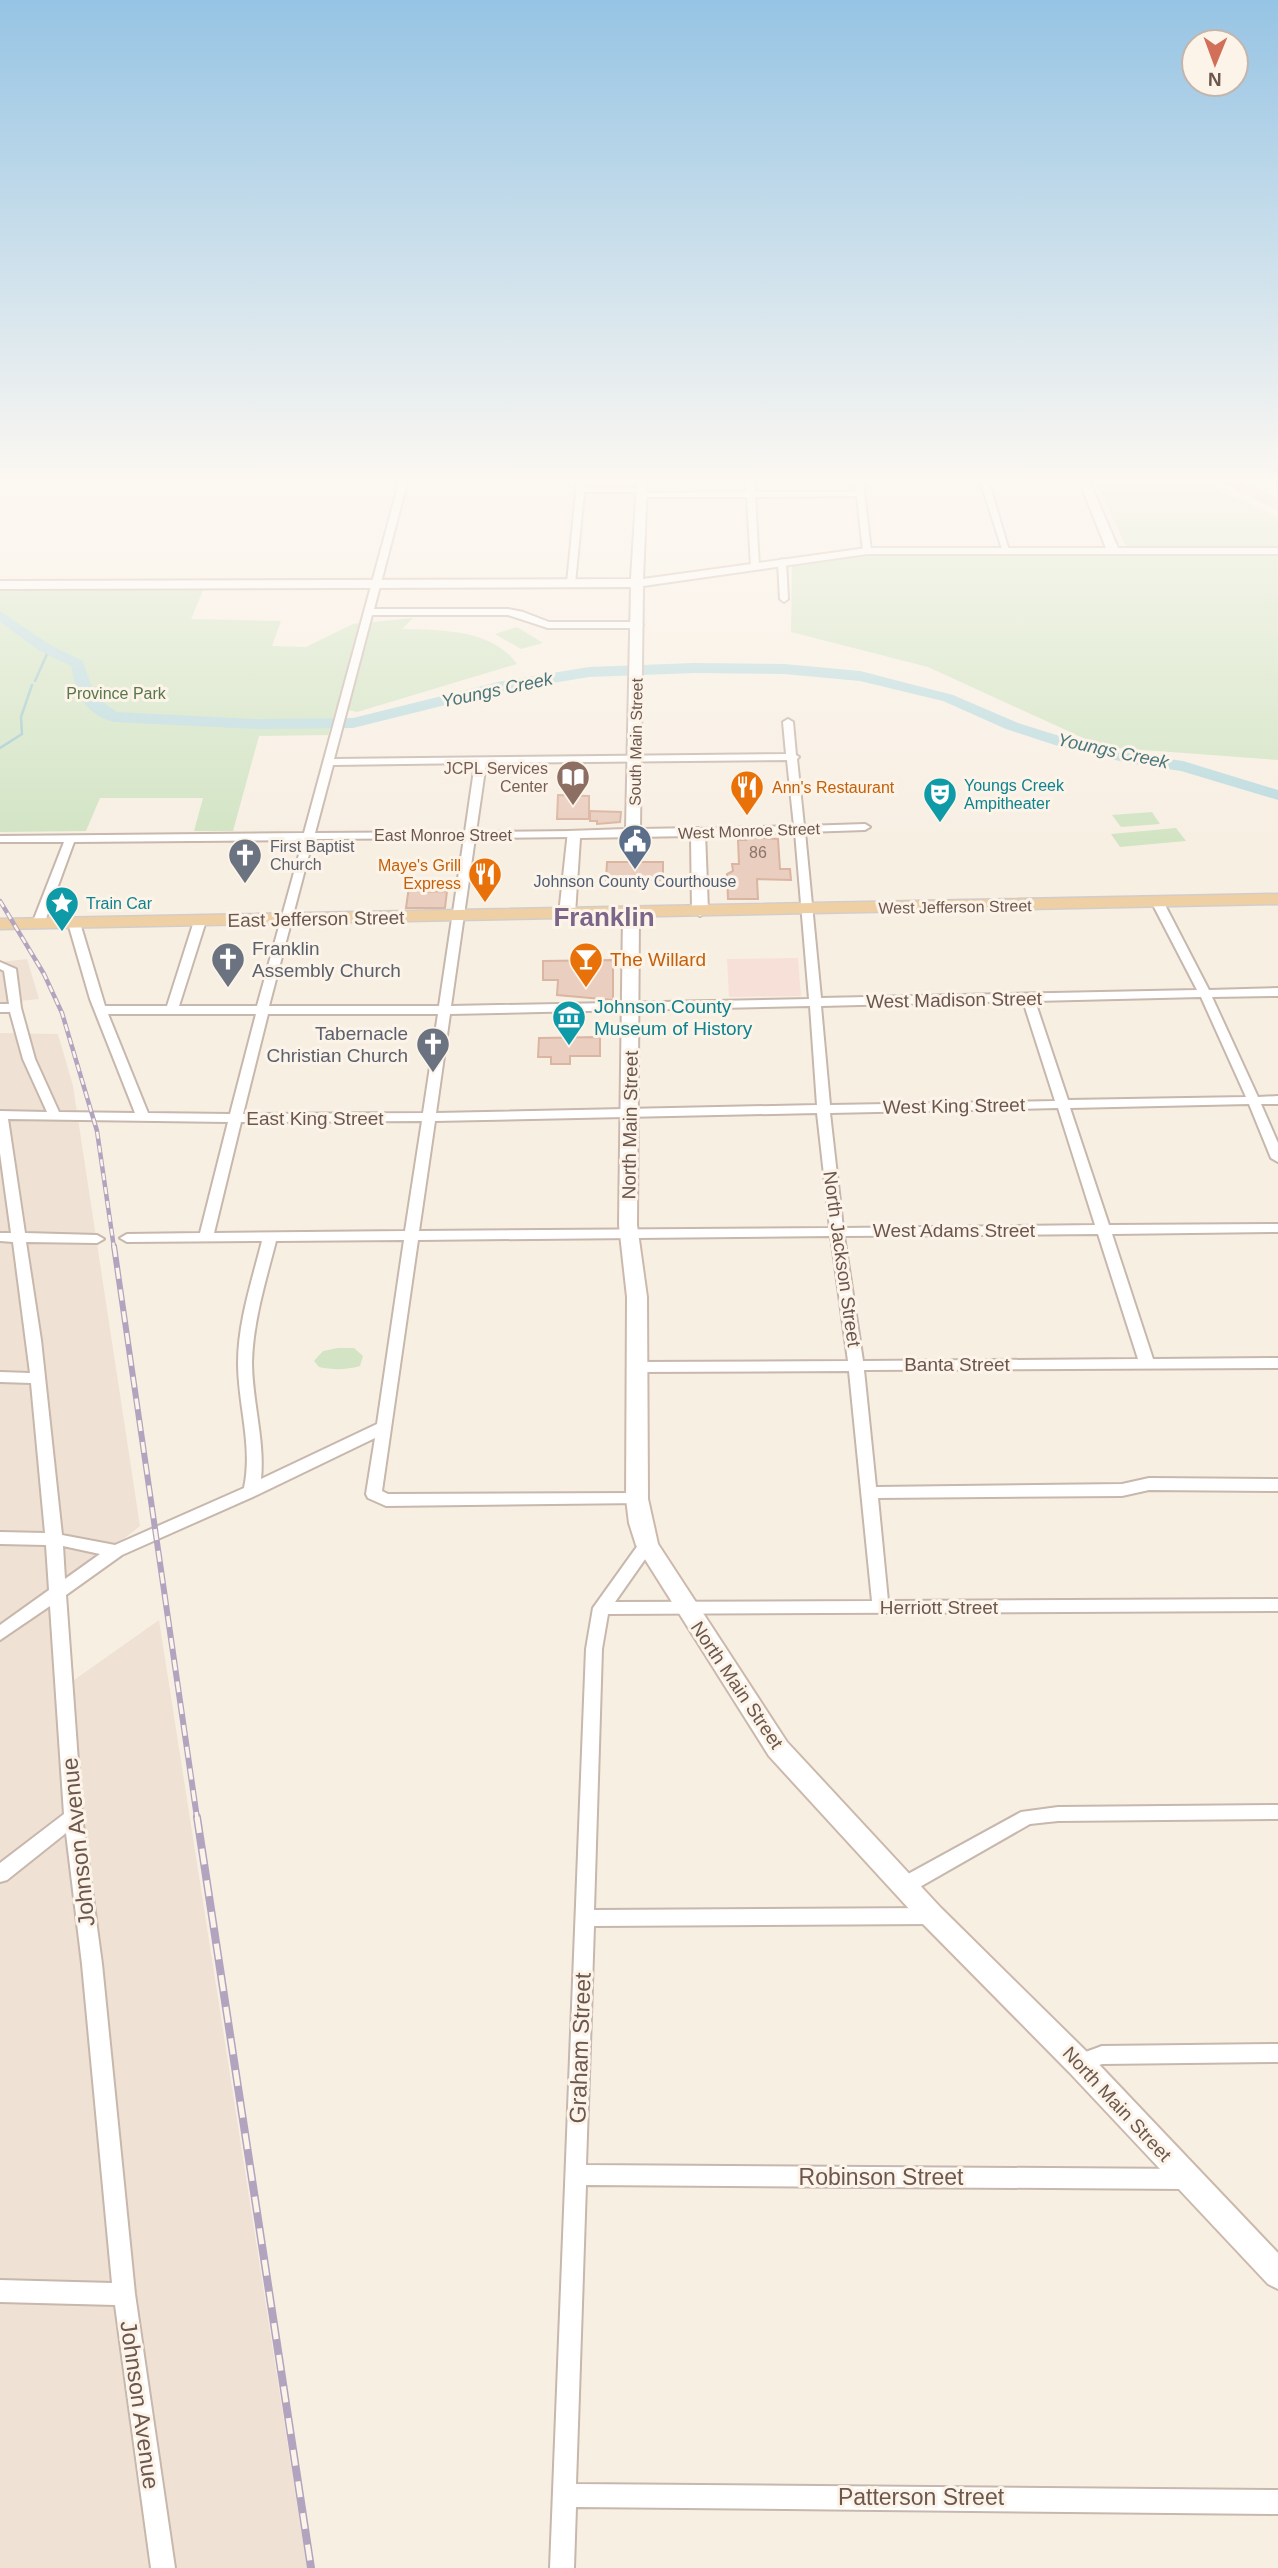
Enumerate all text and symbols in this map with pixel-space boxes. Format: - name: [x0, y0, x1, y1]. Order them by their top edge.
- north arrow: [1180, 28, 1250, 98]
- text: N: [1208, 69, 1222, 90]
- water label: Youngs Creek: [440, 668, 555, 712]
- street label: South Main Street: [626, 677, 646, 806]
- park label: Province Park: [66, 685, 167, 702]
- water label: Youngs Creek: [1056, 729, 1171, 773]
- library icon: JCPL Services Center: [554, 758, 592, 807]
- place label: JCPL Services Center: [444, 760, 549, 795]
- restaurant icon: Ann's Restaurant: [728, 768, 766, 817]
- theatre icon: Youngs Creek Ampitheater: [921, 775, 959, 824]
- place label: Youngs Creek Ampitheater: [964, 777, 1065, 812]
- place label: Ann's Restaurant: [772, 779, 895, 796]
- street label: West Monroe Street: [678, 820, 821, 842]
- public building icon: Johnson County Courthouse: [616, 822, 654, 871]
- street label: East Monroe Street: [374, 827, 512, 844]
- church icon: First Baptist Church: [226, 836, 264, 885]
- place label: First Baptist Church: [270, 838, 355, 873]
- house number: 86: [749, 844, 767, 861]
- restaurant icon: Maye's Grill Express: [466, 855, 504, 904]
- place label: Maye's Grill Express: [378, 857, 461, 892]
- place label: Johnson County Courthouse: [534, 873, 737, 890]
- place icon: Train Car: [43, 884, 81, 933]
- place label: Train Car: [86, 895, 153, 912]
- street label: West Jefferson Street: [878, 897, 1032, 917]
- district label: Franklin: [553, 902, 655, 932]
- street label: East Jefferson Street: [227, 907, 405, 931]
- place label: Franklin Assembly Church: [252, 938, 401, 981]
- church icon: Franklin Assembly Church: [209, 940, 247, 989]
- bar icon: The Willard: [567, 940, 605, 989]
- place label: The Willard: [610, 949, 706, 970]
- street label: West Madison Street: [866, 988, 1043, 1012]
- place label: Johnson County Museum of History: [594, 996, 753, 1039]
- museum icon: Johnson County Museum of History: [550, 998, 588, 1047]
- place label: Tabernacle Christian Church: [267, 1023, 408, 1066]
- church icon: Tabernacle Christian Church: [414, 1025, 452, 1074]
- street label: North Main Street: [618, 1050, 642, 1200]
- street label: West King Street: [883, 1094, 1026, 1118]
- street label: East King Street: [246, 1108, 384, 1129]
- street label: North Jackson Street: [819, 1170, 865, 1349]
- street label: West Adams Street: [873, 1220, 1036, 1241]
- street label: Banta Street: [904, 1354, 1011, 1375]
- street label: Herriott Street: [880, 1597, 999, 1618]
- street label: North Main Street: [687, 1617, 788, 1753]
- street label: Johnson Avenue: [56, 1756, 100, 1928]
- street label: Graham Street: [564, 1972, 596, 2124]
- street label: North Main Street: [1059, 2042, 1176, 2166]
- street label: Robinson Street: [799, 2164, 964, 2190]
- street label: Johnson Avenue: [115, 2319, 165, 2491]
- street label: Patterson Street: [838, 2484, 1005, 2510]

